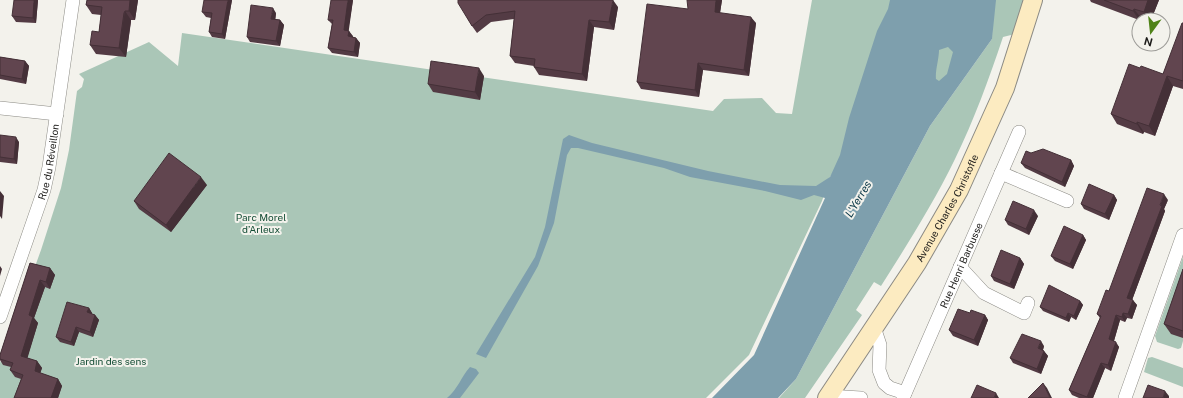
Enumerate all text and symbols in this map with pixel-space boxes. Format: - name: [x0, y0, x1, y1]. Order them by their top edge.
- north arrow: [1131, 12, 1171, 52]
- text: N: [1143, 35, 1154, 49]
- street label: Rue du Réveillon: [35, 123, 61, 201]
- street label: Avenue Charles Christofle: [913, 152, 981, 264]
- water label: L'Yerres: [843, 178, 874, 219]
- park label: Parc Morel d’Arleux: [236, 211, 286, 235]
- street label: Rue Henri Barbusse: [937, 220, 985, 310]
- park label: Jardin des sens: [76, 355, 146, 367]

